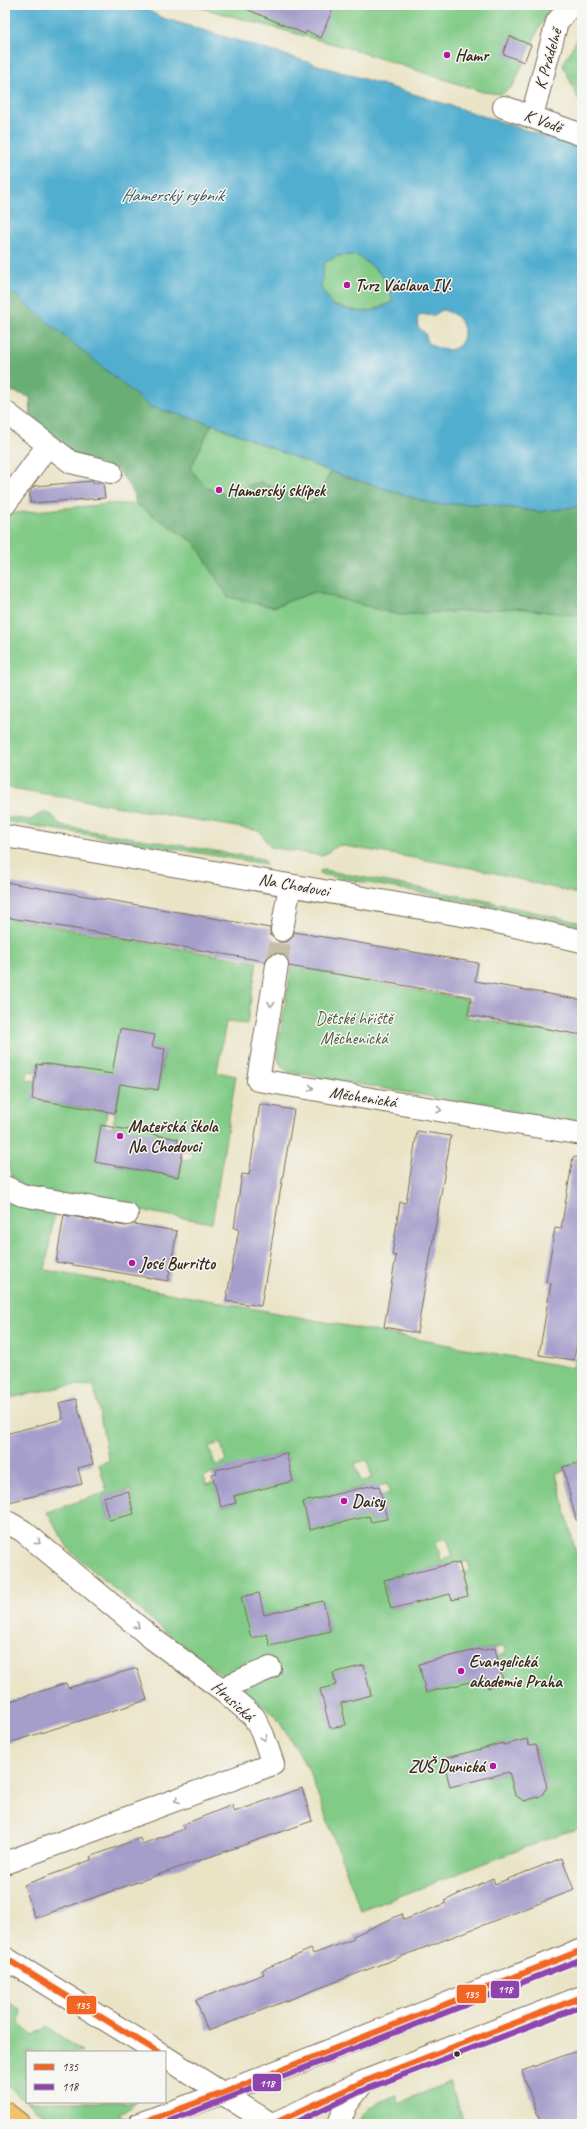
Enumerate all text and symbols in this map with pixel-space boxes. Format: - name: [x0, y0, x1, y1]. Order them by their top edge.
- street label: K Prádelně: [529, 24, 567, 92]
- place label: Hamr: [455, 45, 490, 66]
- marker: Hamr: [442, 50, 452, 60]
- street label: K Vodě: [521, 105, 567, 138]
- water label: Hamerský rybník: [121, 184, 226, 206]
- place label: Tvrz Václava IV.: [355, 275, 452, 296]
- marker: Tvrz Václava IV.: [342, 280, 352, 290]
- place label: Hamerský sklípek: [227, 480, 327, 501]
- marker: Hamerský sklípek: [214, 485, 224, 495]
- street label: Na Chodovci: [257, 868, 333, 902]
- one-way arrow: [267, 1001, 275, 1007]
- park label: Dětské hřiště Měchenická: [316, 1008, 395, 1049]
- street label: Měchenická: [328, 1081, 400, 1113]
- one-way arrow: [308, 1084, 314, 1092]
- one-way arrow: [436, 1105, 442, 1114]
- place label: Mateřská škola Na Chodovci: [128, 1116, 220, 1157]
- marker: Mateřská škola Na Chodovci: [115, 1131, 125, 1141]
- place label: José Burritto: [139, 1253, 217, 1274]
- marker: José Burritto: [127, 1258, 137, 1268]
- place label: Daisy: [352, 1491, 386, 1512]
- marker: Daisy: [339, 1496, 349, 1506]
- one-way arrow: [33, 1538, 40, 1545]
- one-way arrow: [133, 1621, 140, 1628]
- place label: Evangelická akademie Praha: [469, 1651, 563, 1692]
- marker: Evangelická akademie Praha: [456, 1666, 466, 1676]
- street label: Hrusická: [207, 1676, 260, 1727]
- one-way arrow: [260, 1735, 268, 1742]
- place label: ZUŠ Dunická: [408, 1756, 487, 1777]
- marker: ZUŠ Dunická: [488, 1761, 498, 1771]
- one-way arrow: [174, 1795, 181, 1803]
- line badge: 118: [490, 1980, 520, 1999]
- text: 118: [498, 1982, 514, 1996]
- line badge: 135: [456, 1984, 487, 2004]
- text: 135: [464, 1987, 480, 2001]
- line badge: 135: [66, 1995, 97, 2015]
- text: 135: [75, 1998, 91, 2012]
- unlabelled marker: [452, 2049, 462, 2059]
- legend: [26, 2051, 166, 2103]
- text: 135: [62, 2059, 79, 2075]
- line badge: 118: [252, 2073, 282, 2092]
- text: 118: [260, 2076, 276, 2090]
- text: 118: [62, 2079, 80, 2095]

